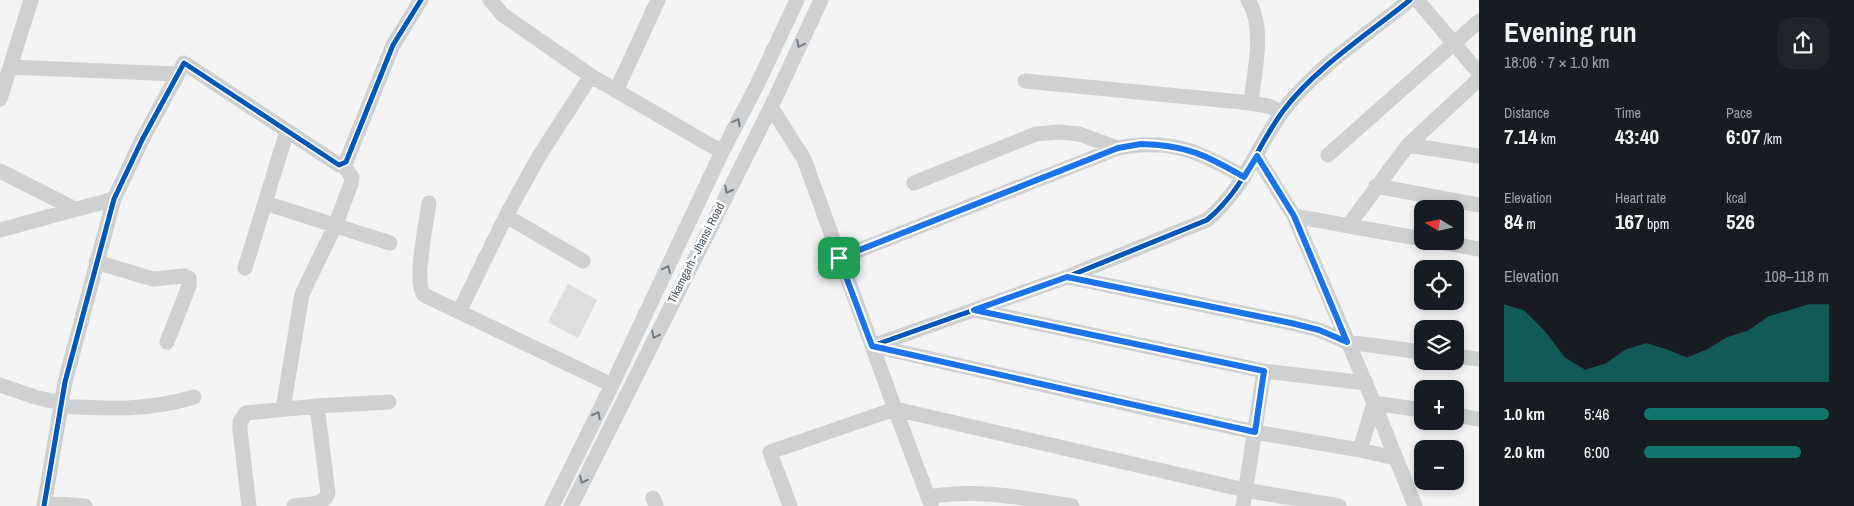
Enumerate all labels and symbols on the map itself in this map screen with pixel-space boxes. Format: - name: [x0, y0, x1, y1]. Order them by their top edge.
- one-way arrow: [796, 39, 807, 48]
- one-way arrow: [731, 119, 741, 128]
- one-way arrow: [724, 184, 734, 193]
- street label: Tikamgarh - Jhansi Road: [664, 200, 728, 306]
- north arrow: [1414, 200, 1464, 250]
- pin: [818, 237, 860, 279]
- one-way arrow: [661, 265, 671, 274]
- one-way arrow: [651, 329, 661, 338]
- one-way arrow: [591, 412, 601, 421]
- one-way arrow: [579, 475, 589, 484]

